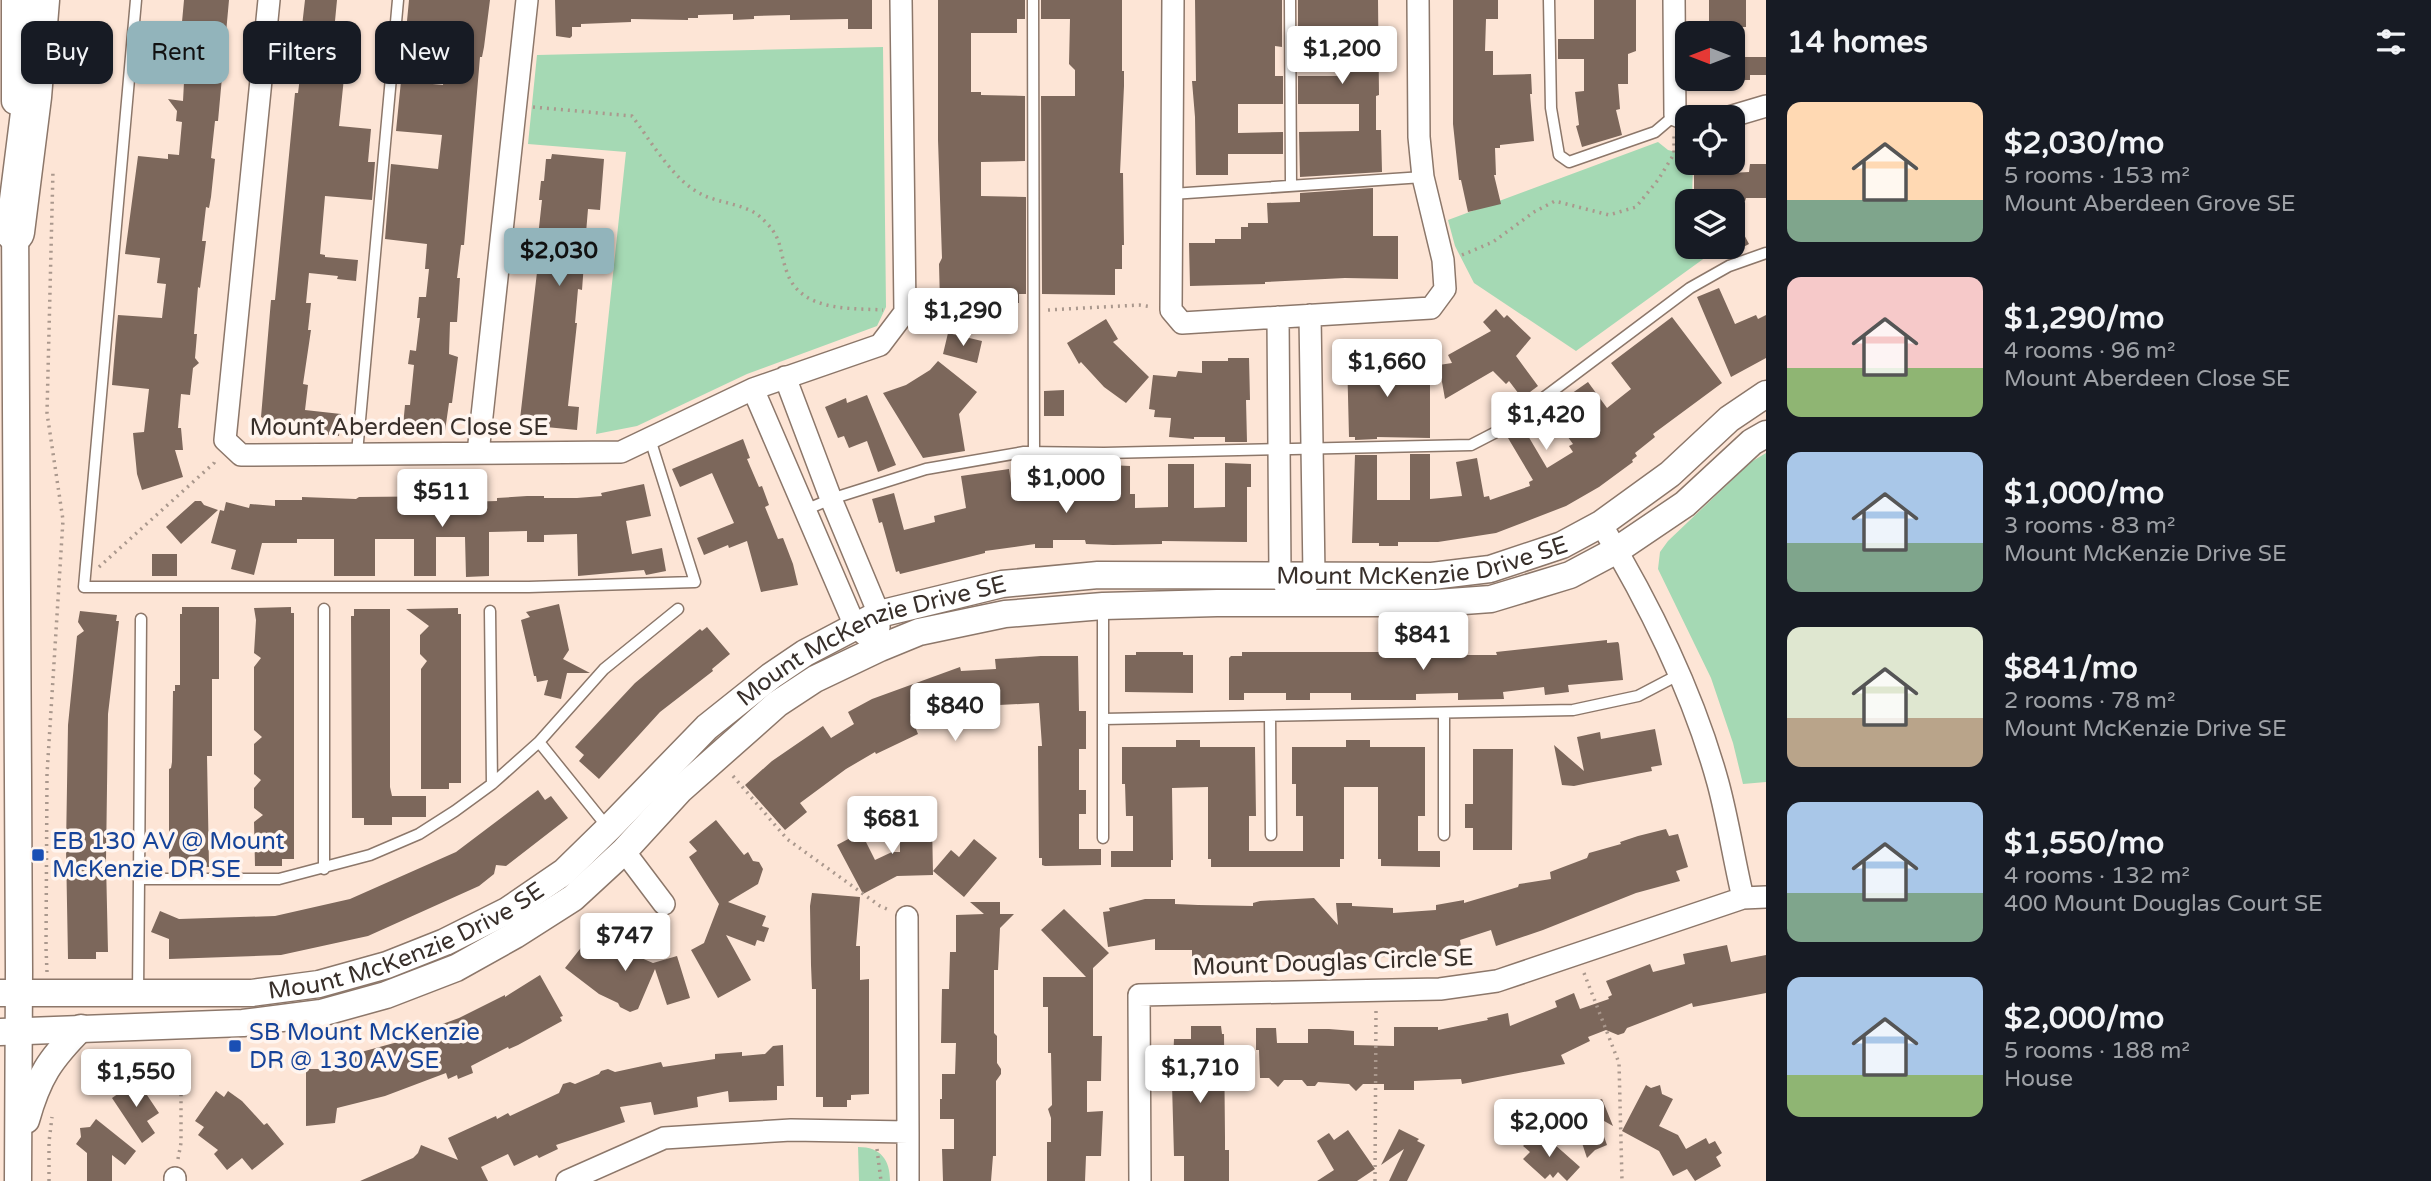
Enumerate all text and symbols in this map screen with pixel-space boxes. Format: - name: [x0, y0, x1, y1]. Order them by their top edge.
- chip: Buy: [21, 21, 113, 84]
- chip: Rent: [127, 21, 229, 84]
- chip: Filters: [243, 21, 361, 84]
- chip: New: [375, 21, 474, 84]
- north arrow: [1675, 21, 1745, 91]
- map controls: [1675, 21, 1745, 259]
- icon: filters: [2372, 23, 2410, 61]
- text: 14 homes: [1787, 24, 1928, 61]
- pin: $1,200: [1285, 27, 1399, 86]
- text: $1,200: [1303, 35, 1381, 63]
- button: locate: [1675, 105, 1745, 175]
- text: $2,030/mo: [2004, 125, 2164, 162]
- icon: home: [1843, 130, 1927, 214]
- text: 5 rooms · 153 m²: [2004, 162, 2190, 190]
- button: layers: [1675, 189, 1745, 259]
- text: Mount Aberdeen Grove SE: [2004, 190, 2296, 218]
- pin: $2,030: [502, 229, 616, 288]
- text: $2,030: [520, 237, 598, 265]
- pin: $1,290: [906, 288, 1020, 348]
- text: $1,290: [924, 297, 1002, 325]
- text: $1,290/mo: [2004, 300, 2164, 337]
- icon: home: [1843, 305, 1927, 389]
- text: 4 rooms · 96 m²: [2004, 337, 2175, 365]
- pin: $1,660: [1330, 340, 1444, 399]
- text: $1,660: [1348, 348, 1426, 376]
- text: Mount Aberdeen Close SE: [2004, 365, 2291, 393]
- pin: $1,420: [1489, 392, 1603, 452]
- text: $1,420: [1507, 401, 1585, 429]
- street label: Mount Aberdeen Close SE: [250, 413, 548, 442]
- pin: $1,000: [1009, 456, 1123, 515]
- text: $1,000: [1027, 464, 1105, 492]
- pin: $511: [401, 470, 483, 529]
- text: $1,000/mo: [2004, 475, 2164, 512]
- text: $511: [413, 478, 471, 506]
- icon: home: [1843, 480, 1927, 564]
- text: 3 rooms · 83 m²: [2004, 512, 2175, 540]
- street label: Mount McKenzie Drive SE: [1276, 530, 1572, 591]
- text: Mount McKenzie Drive SE: [2004, 540, 2287, 568]
- street label: Mount McKenzie Drive SE: [731, 570, 1009, 713]
- pin: $841: [1382, 612, 1464, 672]
- text: $841: [1394, 621, 1452, 649]
- text: $841/mo: [2004, 650, 2138, 687]
- icon: home: [1843, 655, 1927, 739]
- pin: $840: [914, 684, 996, 743]
- text: 2 rooms · 78 m²: [2004, 687, 2175, 715]
- text: $840: [926, 692, 984, 720]
- text: Mount McKenzie Drive SE: [2004, 715, 2287, 743]
- pin: $681: [851, 796, 933, 856]
- text: $681: [863, 805, 921, 833]
- text: $1,550/mo: [2004, 825, 2164, 862]
- place label: EB 130 AV @ Mount McKenzie DR SE: [52, 827, 285, 884]
- icon: home: [1843, 830, 1927, 914]
- marker: EB 130 AV @ Mount McKenzie DR SE: [30, 847, 46, 863]
- text: 4 rooms · 132 m²: [2004, 862, 2190, 890]
- street label: Mount McKenzie Drive SE: [266, 876, 550, 1006]
- text: 400 Mount Douglas Court SE: [2004, 890, 2323, 918]
- pin: $747: [584, 914, 666, 973]
- text: $747: [596, 922, 654, 950]
- street label: Mount Douglas Circle SE: [1192, 943, 1474, 982]
- text: $2,000/mo: [2004, 1000, 2164, 1037]
- icon: home: [1843, 1005, 1927, 1089]
- place label: SB Mount McKenzie DR @ 130 AV SE: [249, 1018, 480, 1075]
- text: 5 rooms · 188 m²: [2004, 1037, 2190, 1065]
- marker: SB Mount McKenzie DR @ 130 AV SE: [227, 1038, 243, 1054]
- pin: $1,710: [1143, 1046, 1257, 1105]
- pin: $1,550: [79, 1050, 193, 1109]
- text: $1,710: [1161, 1054, 1239, 1082]
- text: $1,550: [97, 1058, 175, 1086]
- text: House: [2004, 1065, 2073, 1093]
- pin: $2,000: [1492, 1100, 1606, 1159]
- text: $2,000: [1510, 1108, 1588, 1136]

